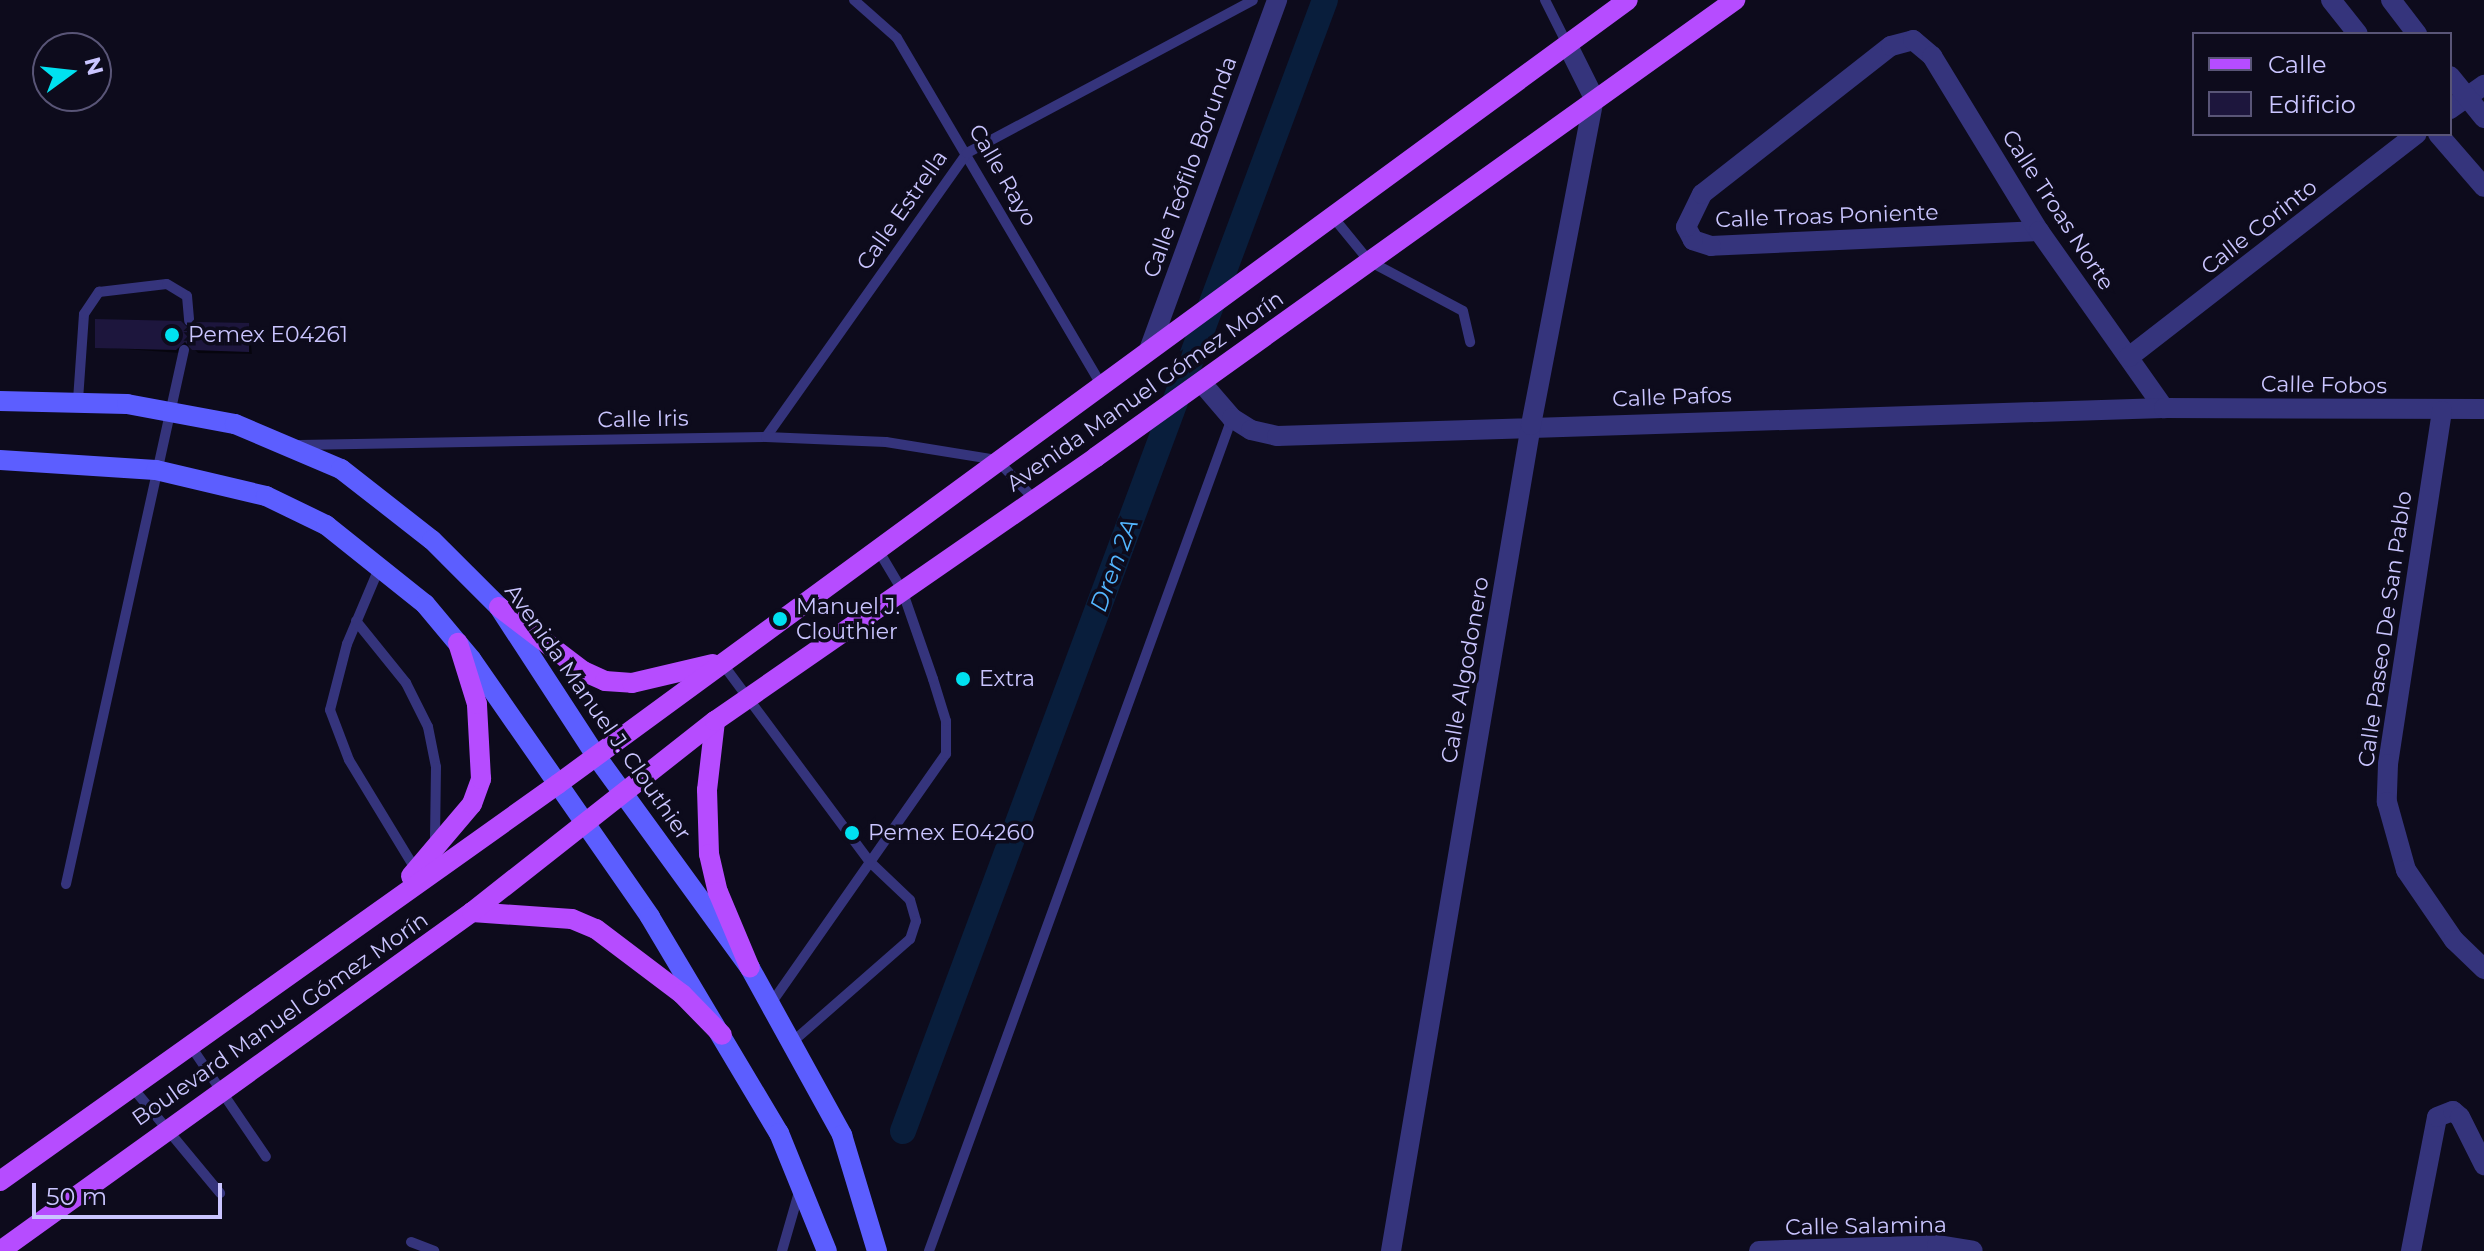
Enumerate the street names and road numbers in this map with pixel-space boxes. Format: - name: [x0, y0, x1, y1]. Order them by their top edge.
- street label: Calle Teófilo Borunda: [1138, 53, 1242, 281]
- street label: Calle Rayo: [963, 119, 1043, 231]
- street label: Calle Troas Norte: [1996, 125, 2120, 295]
- street label: Calle Estrella: [851, 145, 953, 275]
- street label: Calle Corinto: [2196, 174, 2322, 280]
- street label: Calle Troas Poniente: [1715, 199, 1939, 233]
- street label: Avenida Manuel Gómez Morín: [1002, 285, 1288, 497]
- street label: Calle Fobos: [2261, 371, 2387, 399]
- street label: Calle Pafos: [1612, 382, 1732, 412]
- street label: Calle Iris: [597, 405, 689, 433]
- street label: Calle Paseo De San Pablo: [2353, 489, 2417, 769]
- street label: Calle Algodonero: [1436, 575, 1494, 765]
- street label: Avenida Manuel J. Clouthier: [499, 579, 697, 845]
- street label: Boulevard Manuel Gómez Morín: [127, 906, 433, 1132]
- street label: Calle Salamina: [1785, 1211, 1947, 1241]

